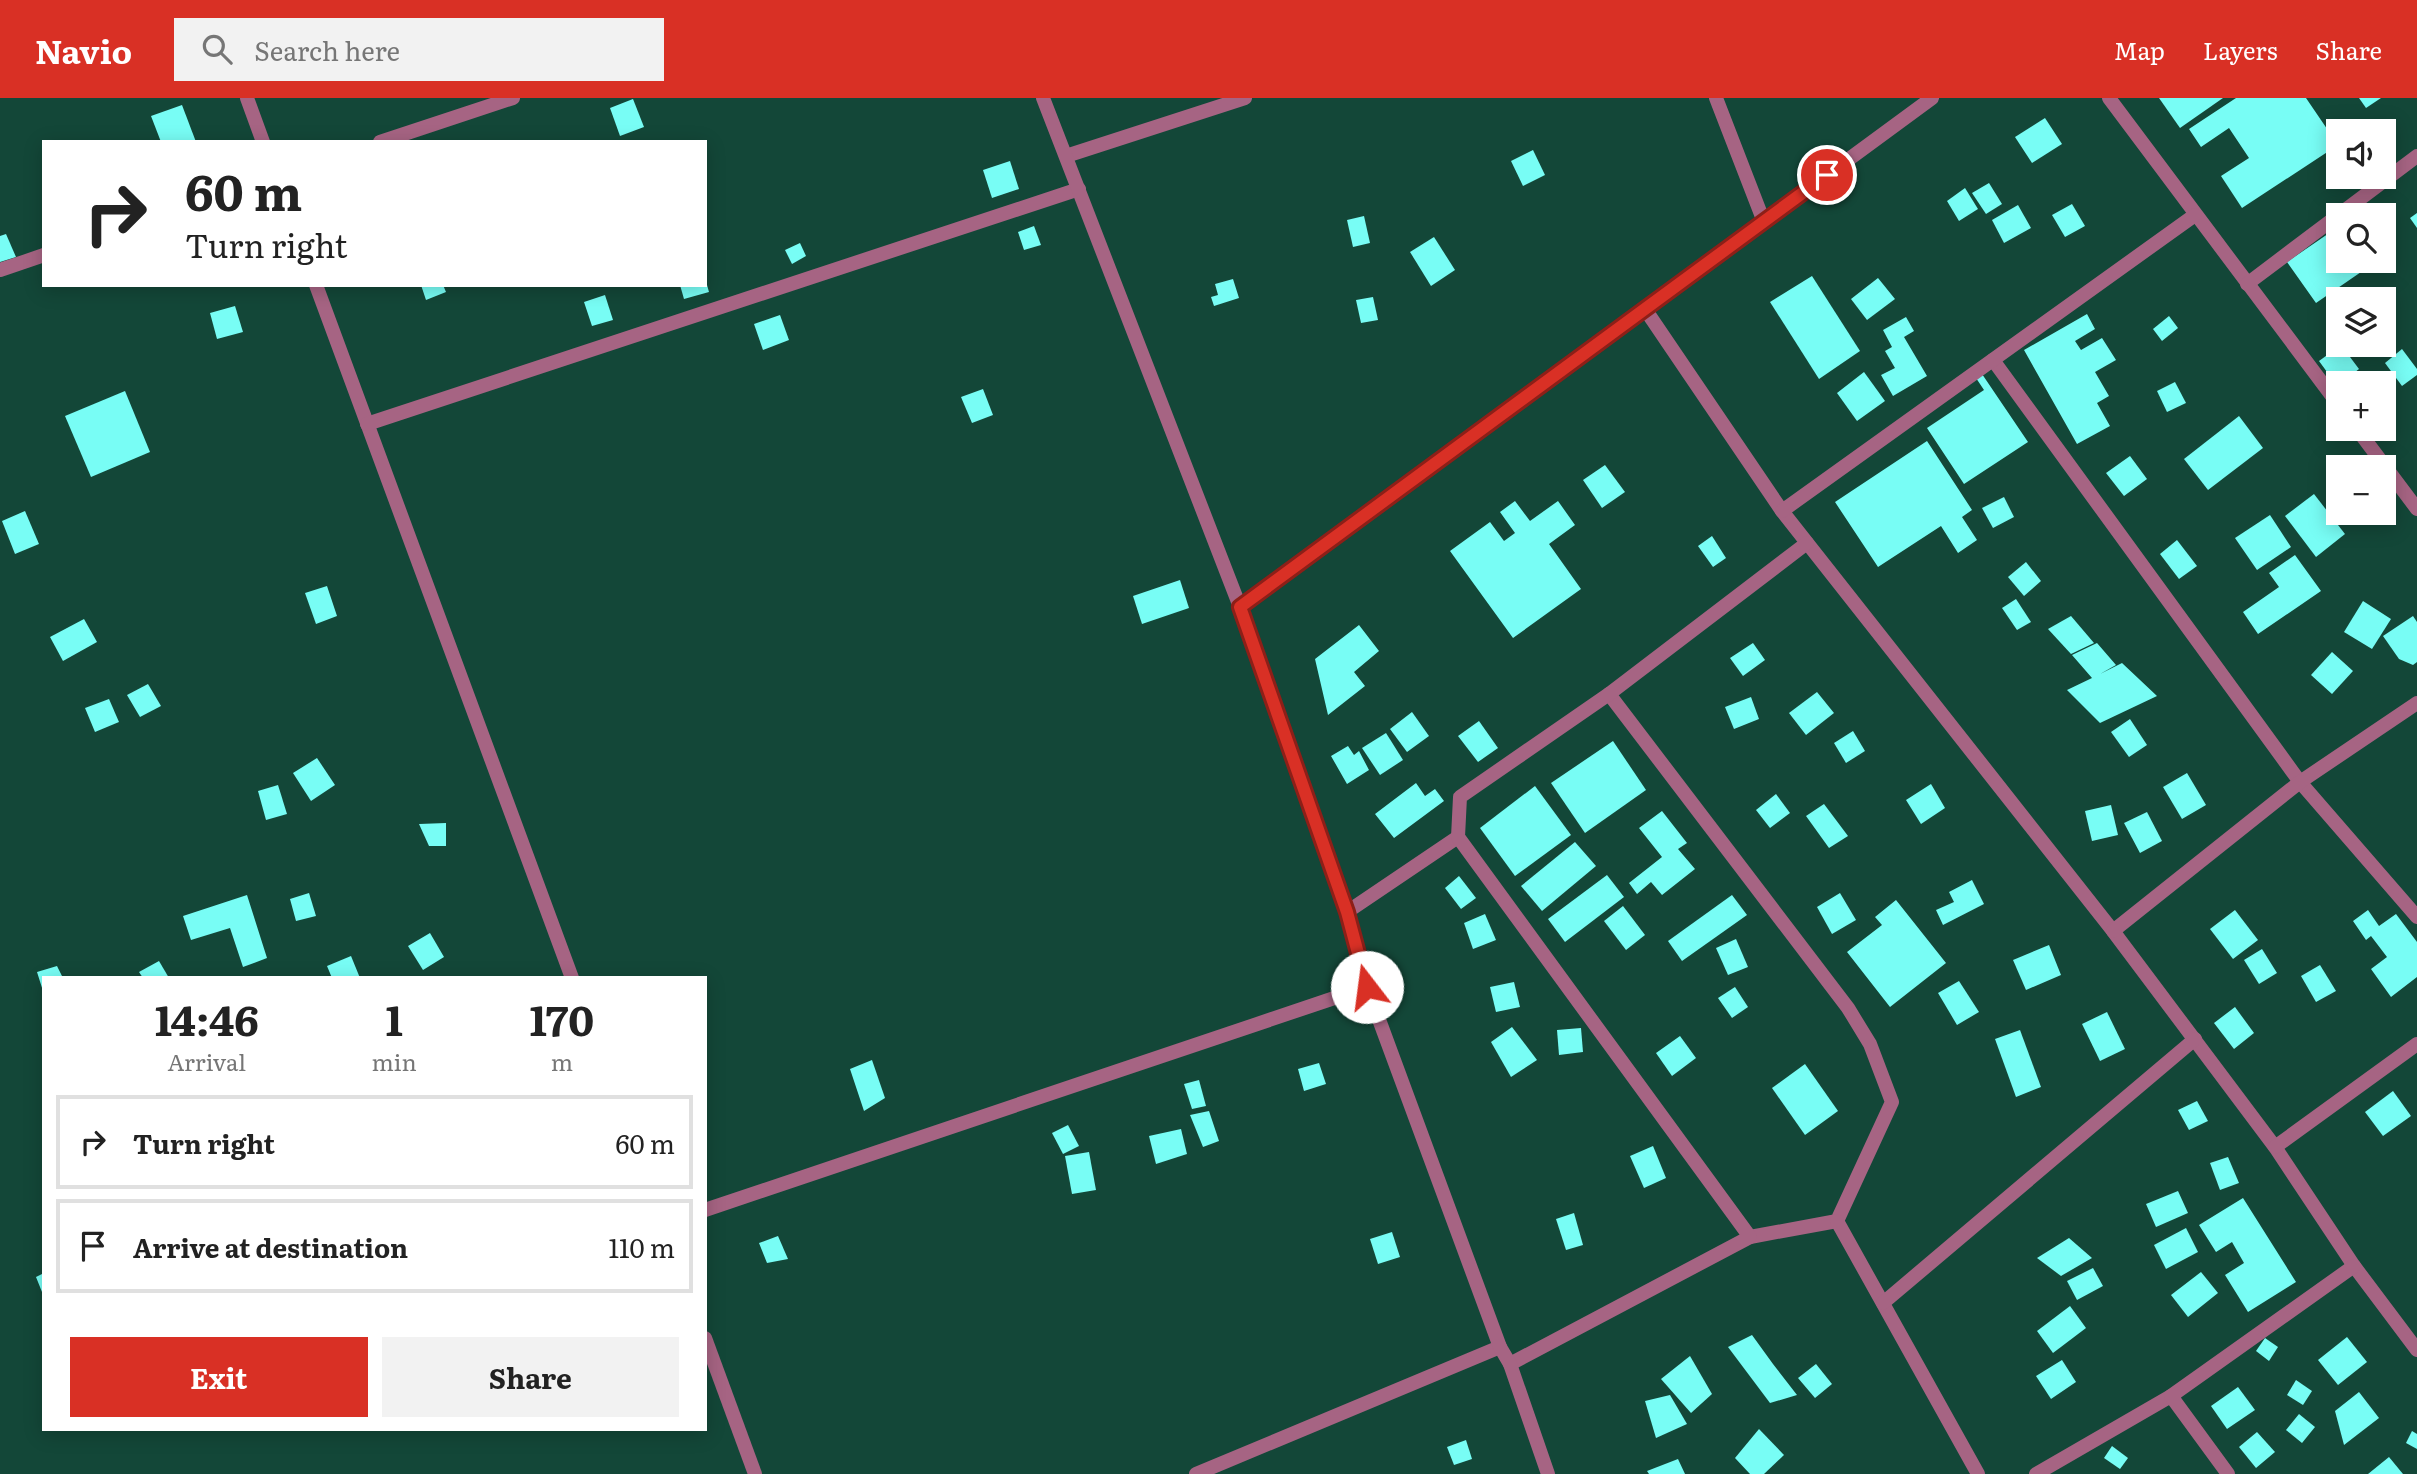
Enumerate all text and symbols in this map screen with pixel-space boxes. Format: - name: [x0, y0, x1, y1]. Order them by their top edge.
- search box: [174, 18, 664, 81]
- text: Navio: [35, 25, 132, 74]
- icon: search: [198, 30, 236, 68]
- text: Search here: [254, 30, 400, 69]
- text: Map: [2114, 32, 2165, 67]
- text: Layers: [2203, 32, 2277, 67]
- text: Share: [2315, 32, 2382, 67]
- map controls: [2326, 119, 2396, 525]
- button: sound: [2326, 119, 2396, 189]
- pin: [1797, 145, 1857, 205]
- text: 60 m: [185, 153, 302, 226]
- icon: arrive: [1808, 156, 1846, 194]
- icon: right: [70, 168, 161, 259]
- button: search: [2326, 203, 2396, 273]
- text: Turn right: [185, 220, 347, 268]
- button: layers: [2326, 287, 2396, 357]
- button: +: [2326, 371, 2396, 441]
- button: −: [2326, 455, 2396, 525]
- position arrow: [1330, 950, 1404, 1024]
- text: 14:46: [155, 987, 259, 1049]
- text: 1: [385, 987, 403, 1049]
- text: 170: [529, 987, 594, 1049]
- text: Arrival: [167, 1044, 246, 1078]
- text: min: [372, 1044, 417, 1078]
- text: m: [551, 1044, 573, 1078]
- icon: right: [74, 1123, 112, 1161]
- text: Turn right: [133, 1123, 275, 1162]
- text: 60 m: [616, 1123, 675, 1162]
- icon: arrive: [74, 1227, 112, 1265]
- text: Arrive at destination: [133, 1227, 408, 1266]
- text: 110 m: [608, 1227, 675, 1266]
- button: Exit: [70, 1337, 368, 1417]
- button: Share: [382, 1337, 679, 1417]

